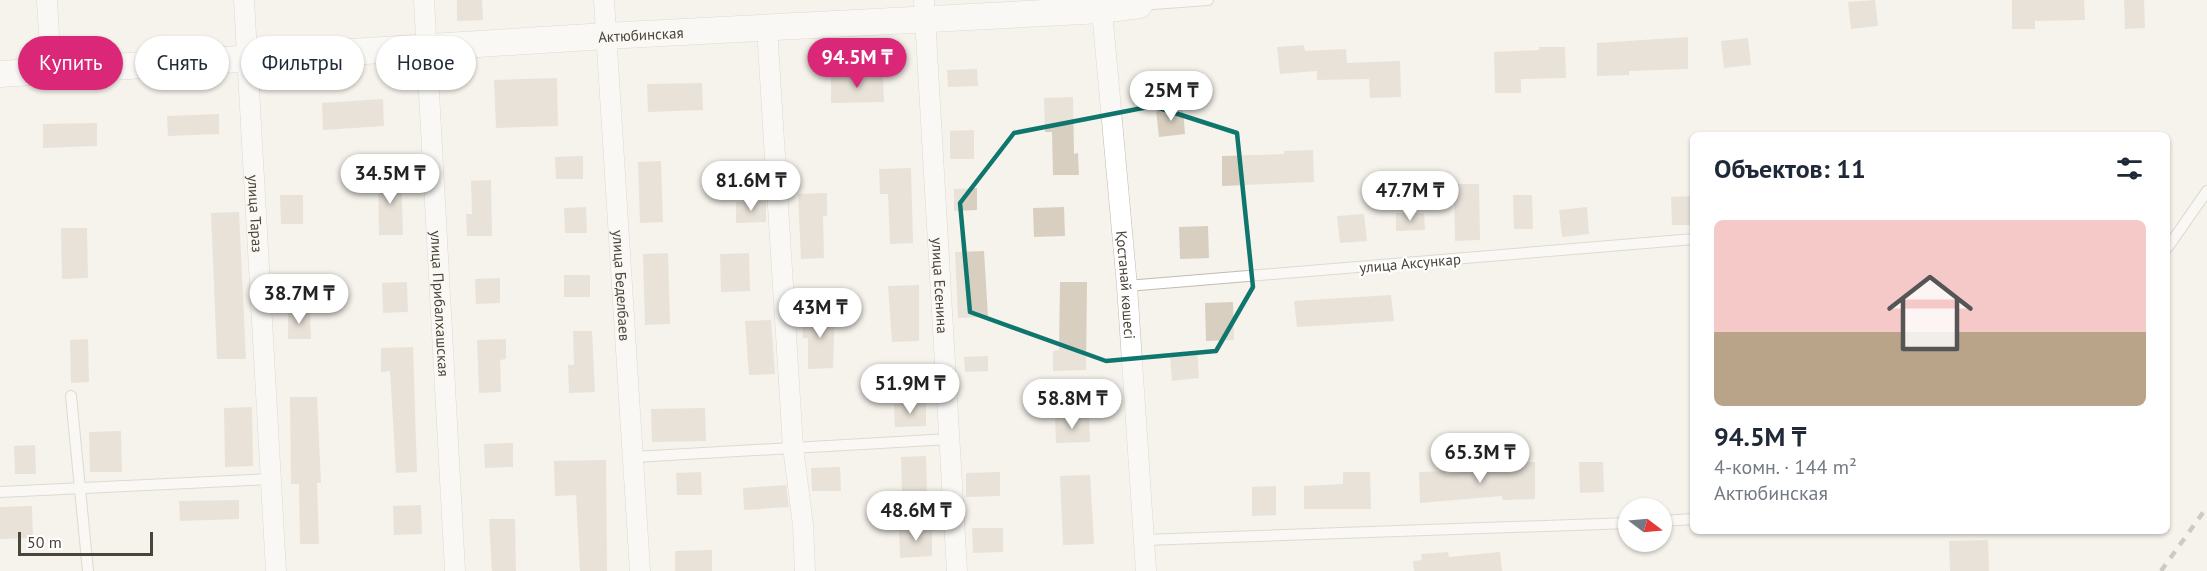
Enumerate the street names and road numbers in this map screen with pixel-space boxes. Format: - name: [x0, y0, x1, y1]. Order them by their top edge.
- street label: Актюбинская: [597, 22, 684, 46]
- street label: улица Тараз: [244, 174, 268, 253]
- street label: улица Беделбаев: [609, 229, 635, 342]
- street label: улица Прибалхашская: [427, 230, 454, 377]
- street label: Қостанай көшесі: [1113, 230, 1140, 340]
- street label: улица Есенина: [928, 237, 953, 334]
- street label: улица Аксункар: [1358, 249, 1462, 277]

